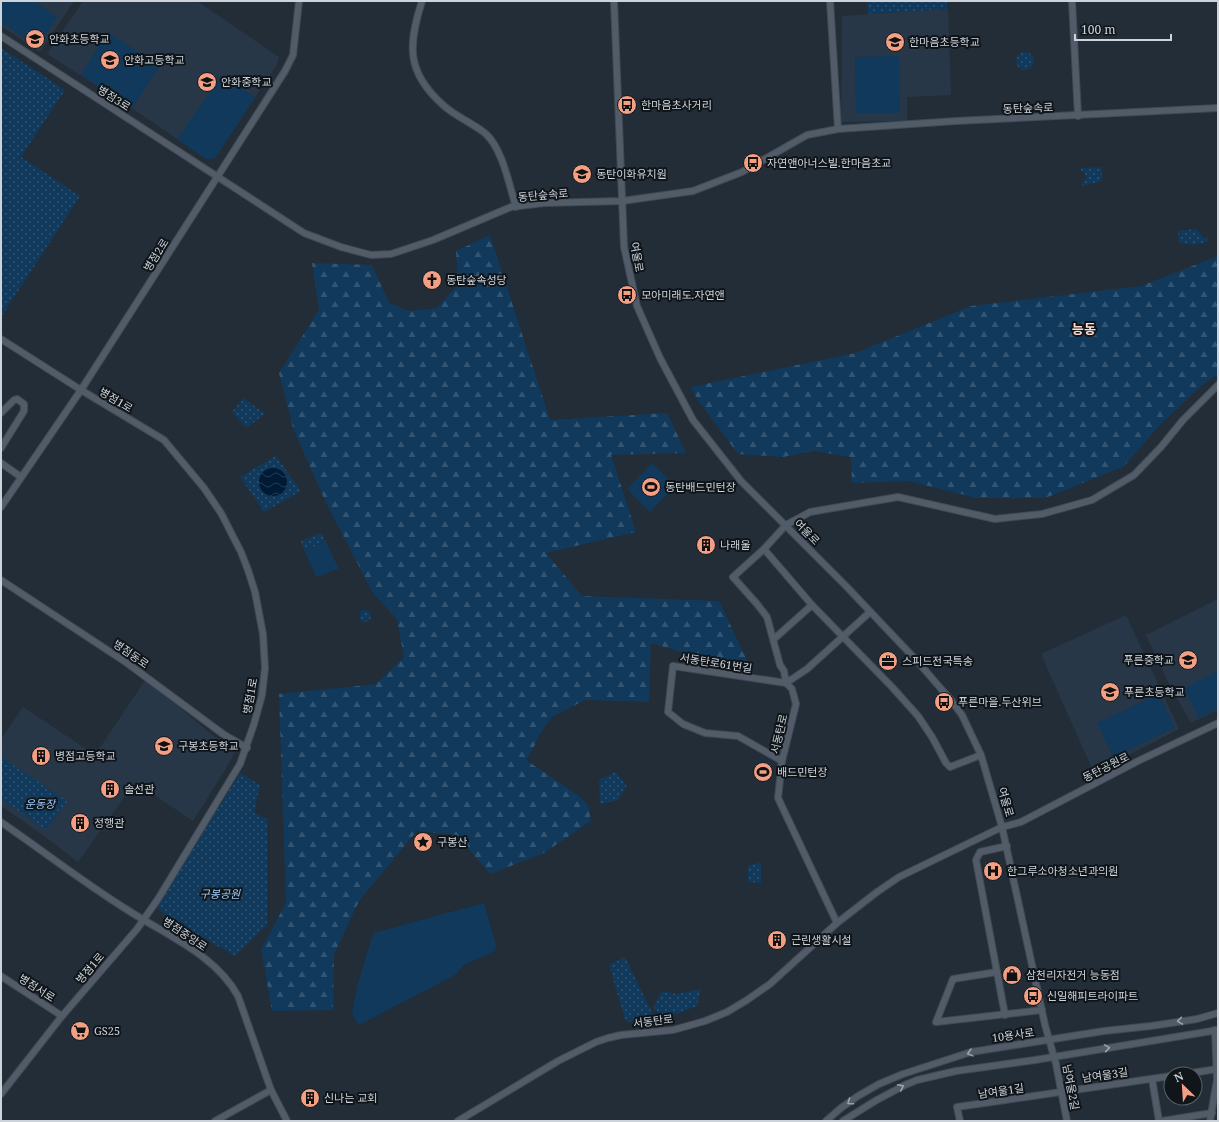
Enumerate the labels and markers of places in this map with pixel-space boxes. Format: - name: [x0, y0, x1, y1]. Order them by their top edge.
- school or university icon: 안화초등학교: [24, 28, 46, 50]
- place label: 안화초등학교: [49, 31, 110, 46]
- school or university icon: 한마음초등학교: [884, 31, 906, 53]
- place label: 한마음초등학교: [909, 34, 980, 49]
- school or university icon: 안화고등학교: [99, 49, 121, 71]
- place label: 안화고등학교: [124, 52, 185, 67]
- school or university icon: 안화중학교: [196, 71, 218, 93]
- place label: 안화중학교: [221, 74, 272, 89]
- bus stop icon: 한마음초사거리: [616, 94, 638, 116]
- place label: 한마음초사거리: [641, 97, 712, 112]
- bus stop icon: 자연앤아너스빌.한마음초교: [742, 152, 764, 174]
- place label: 자연앤아너스빌.한마음초교: [767, 155, 891, 170]
- school or university icon: 동탄이화유치원: [571, 163, 593, 185]
- place label: 동탄이화유치원: [596, 166, 667, 181]
- church icon: 동탄숲속성당: [421, 269, 443, 291]
- place label: 동탄숲속성당: [446, 272, 507, 287]
- bus stop icon: 모아미래도.자연앤: [616, 284, 638, 306]
- place label: 모아미래도.자연앤: [641, 287, 725, 302]
- sports icon: 동탄배드민턴장: [640, 476, 662, 498]
- place label: 동탄배드민턴장: [665, 479, 736, 494]
- building icon: 나래울: [695, 534, 717, 556]
- place label: 나래울: [720, 537, 750, 552]
- school or university icon: 푸른중학교: [1177, 649, 1199, 671]
- office icon: 스피드전국특송: [877, 650, 899, 672]
- place label: 푸른중학교: [1123, 652, 1174, 667]
- place label: 스피드전국특송: [902, 653, 973, 668]
- school or university icon: 푸른초등학교: [1099, 681, 1121, 703]
- place label: 푸른초등학교: [1124, 684, 1185, 699]
- bus stop icon: 푸른마을.두산위브: [933, 691, 955, 713]
- place label: 푸른마을.두산위브: [958, 694, 1042, 709]
- school or university icon: 구봉초등학교: [153, 735, 175, 757]
- place label: 구봉초등학교: [178, 738, 239, 753]
- building icon: 병점고등학교: [30, 745, 52, 767]
- place label: 병점고등학교: [55, 748, 116, 763]
- sports icon: 배드민턴장: [752, 761, 774, 783]
- place label: 배드민턴장: [777, 764, 828, 779]
- building icon: 솔선관: [99, 778, 121, 800]
- place label: 솔선관: [124, 781, 154, 796]
- building icon: 정행관: [69, 812, 91, 834]
- place label: 정행관: [94, 815, 124, 830]
- place icon: 구봉산: [412, 831, 434, 853]
- place label: 구봉산: [437, 834, 467, 849]
- hospital icon: 한그루소아청소년과의원: [982, 860, 1004, 882]
- place label: 한그루소아청소년과의원: [1007, 863, 1118, 878]
- building icon: 근린생활시설: [766, 929, 788, 951]
- place label: 근린생활시설: [791, 932, 852, 947]
- shop icon: 삼천리자전거 능동점: [1001, 964, 1023, 986]
- place label: 삼천리자전거 능동점: [1026, 967, 1120, 982]
- bus stop icon: 신일해피트라이파트: [1022, 985, 1044, 1007]
- place label: 신일해피트라이파트: [1047, 988, 1138, 1003]
- supermarket icon: GS25: [69, 1020, 91, 1042]
- place label: GS25: [94, 1023, 120, 1038]
- building icon: 신나는 교회: [299, 1087, 321, 1109]
- place label: 신나는 교회: [324, 1090, 377, 1105]

